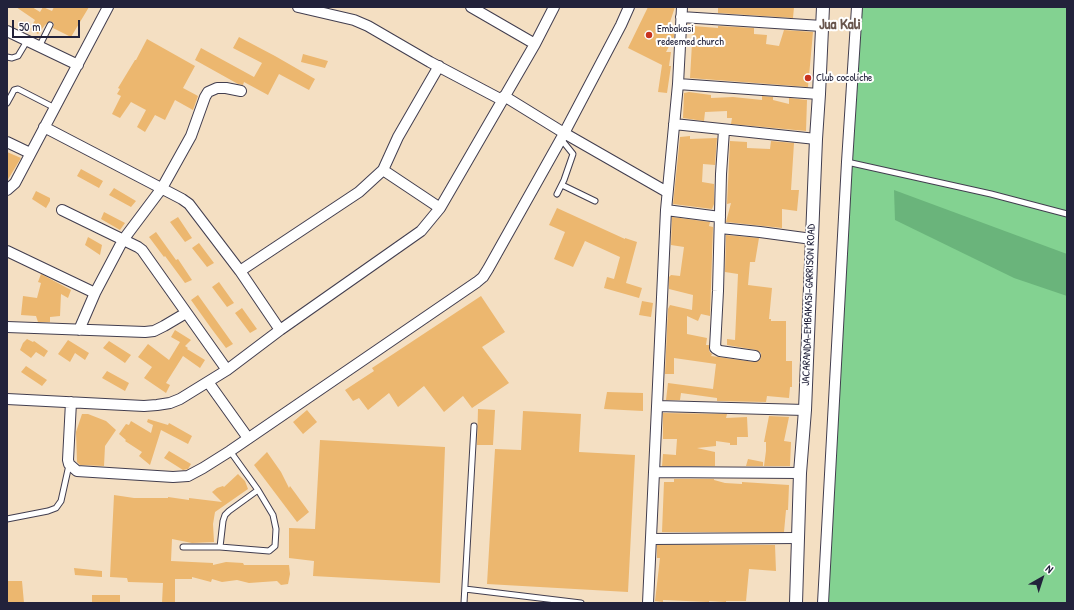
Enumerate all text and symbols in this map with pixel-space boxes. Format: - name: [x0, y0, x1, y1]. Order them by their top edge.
- scale bar: [14, 12, 82, 38]
- district label: Jua Kali: [819, 16, 861, 34]
- text: 50 m: [19, 18, 40, 35]
- place label: Embakasi redeemed church: [657, 22, 724, 48]
- marker: Embakasi redeemed church: [644, 30, 654, 40]
- place label: Club cocoliche: [816, 71, 872, 85]
- marker: Club cocoliche: [803, 73, 813, 83]
- street label: JACARANDA-EMBAKASI-GARRISON ROAD: [800, 224, 818, 386]
- north arrow: [1022, 558, 1062, 598]
- text: N: [1043, 561, 1056, 576]

